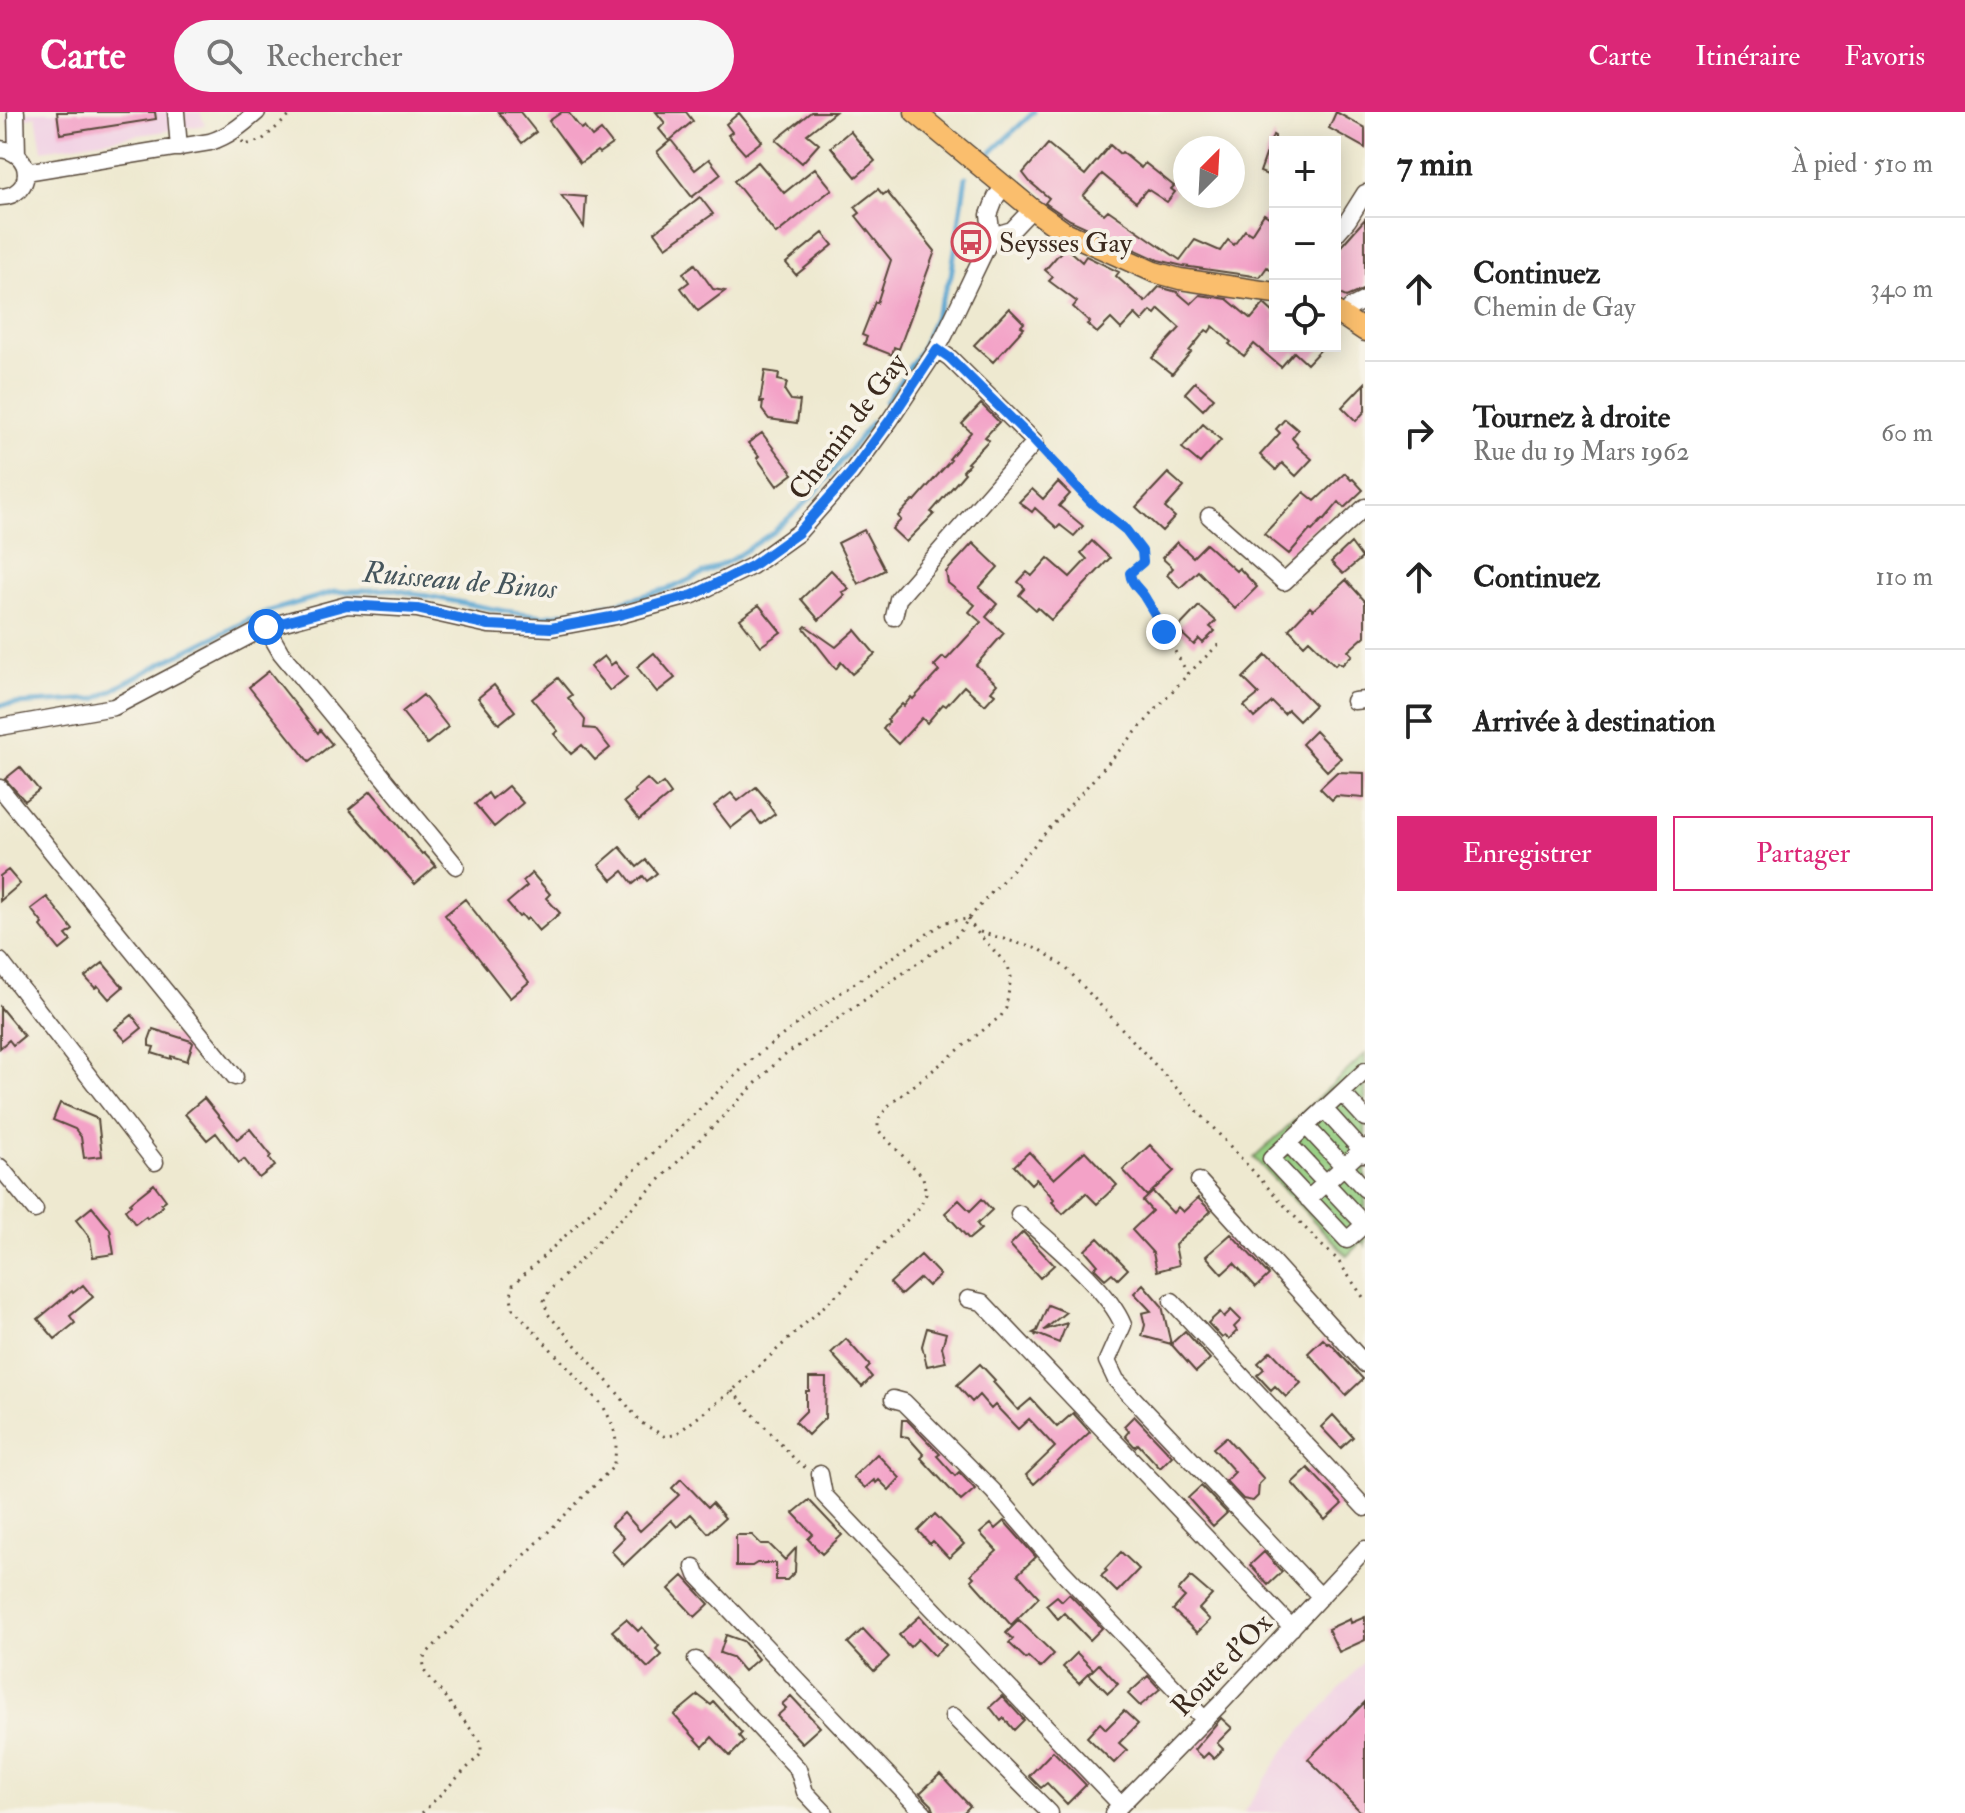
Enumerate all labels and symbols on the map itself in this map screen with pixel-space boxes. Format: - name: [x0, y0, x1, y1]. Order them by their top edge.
- north arrow: [1173, 136, 1245, 208]
- bus stop icon: Seysses Gay: [950, 221, 992, 263]
- place label: Seysses Gay: [999, 226, 1133, 261]
- street label: Chemin de Gay: [782, 346, 915, 507]
- water label: Ruisseau de Binos: [360, 553, 559, 607]
- route start: [248, 609, 284, 645]
- route end: [1146, 614, 1182, 650]
- street label: Route d'Ox: [1164, 1606, 1280, 1724]

